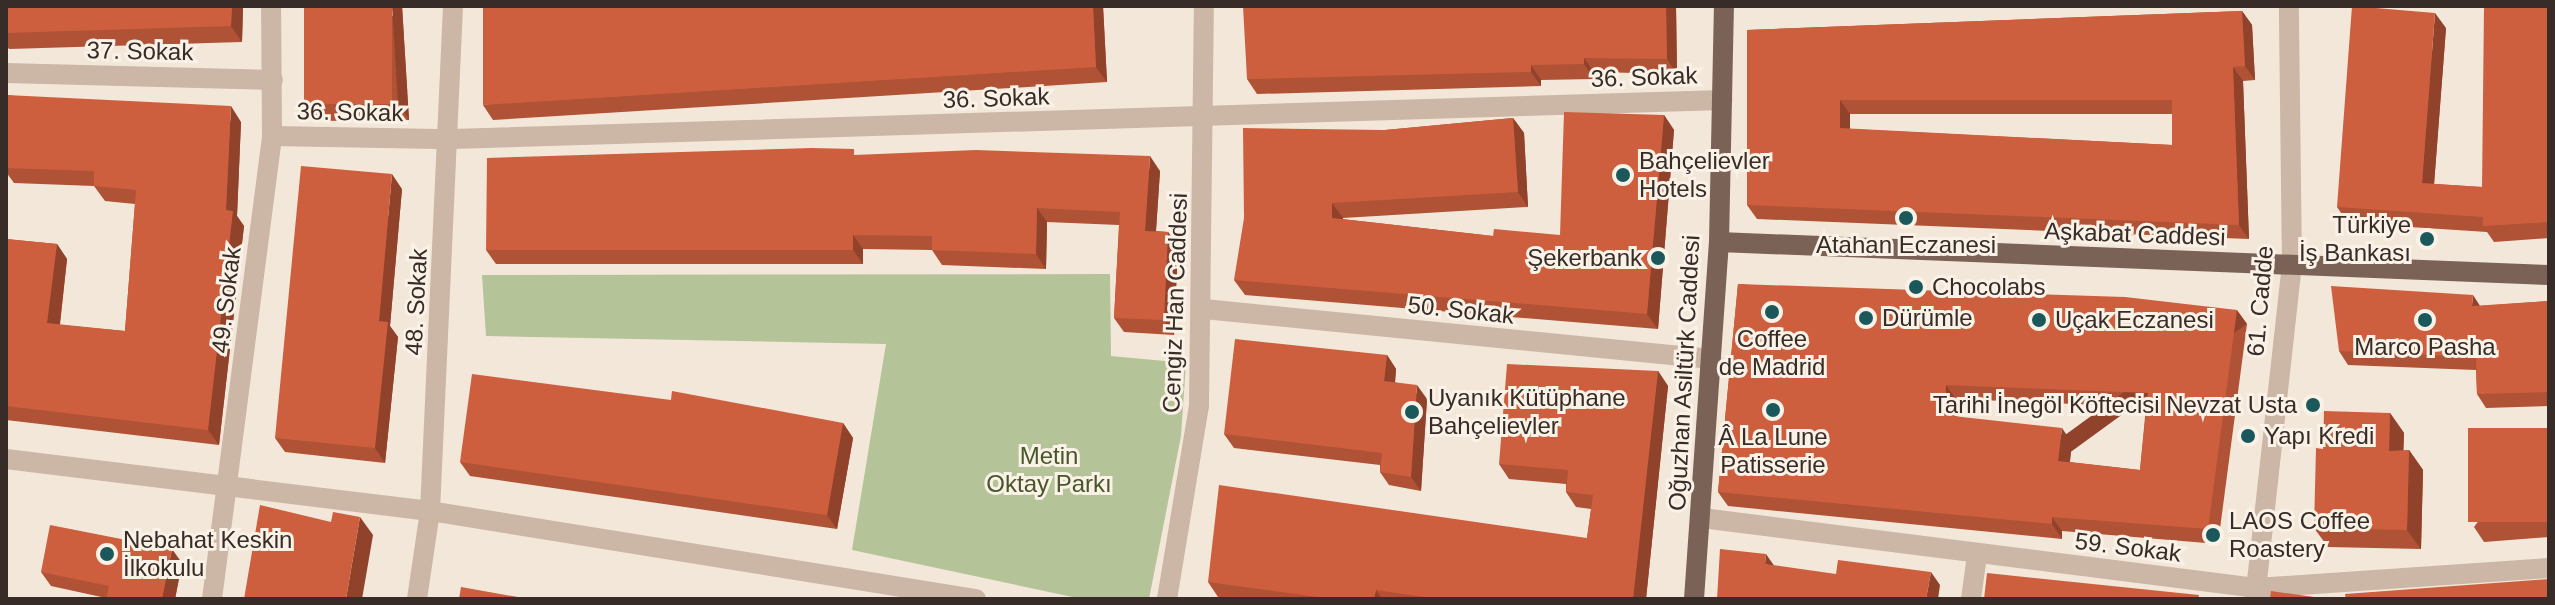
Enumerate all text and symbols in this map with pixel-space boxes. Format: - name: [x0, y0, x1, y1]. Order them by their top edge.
- street label: 37. Sokak: [86, 36, 194, 66]
- street label: 36. Sokak: [1590, 61, 1698, 93]
- street label: 36. Sokak: [942, 82, 1050, 114]
- street label: 36. Sokak: [296, 97, 404, 127]
- place label: Bahçelievler Hotels: [1639, 147, 1770, 203]
- marker: Bahçelievler Hotels: [1614, 166, 1632, 184]
- street label: Cengiz Han Caddesi: [1157, 193, 1193, 413]
- marker: Atahan Eczanesi: [1897, 209, 1915, 227]
- place label: Türkiye İş Bankası: [2299, 211, 2411, 267]
- street label: Aşkabat Caddesi: [2044, 216, 2226, 252]
- marker: Türkiye İş Bankası: [2418, 230, 2436, 248]
- place label: Atahan Eczanesi: [1816, 231, 1996, 259]
- street label: Oğuzhan Asiltürk Caddesi: [1662, 234, 1706, 512]
- place label: Şekerbank: [1527, 244, 1642, 272]
- street label: 49. Sokak: [205, 245, 247, 355]
- street label: 61. Cadde: [2241, 245, 2279, 357]
- street label: 48. Sokak: [399, 248, 433, 356]
- marker: Şekerbank: [1649, 249, 1667, 267]
- place label: Chocolabs: [1932, 273, 2045, 301]
- marker: Chocolabs: [1907, 278, 1925, 296]
- street label: 50. Sokak: [1406, 290, 1516, 330]
- marker: Coffee de Madrid: [1763, 303, 1781, 321]
- place label: Dürümle: [1882, 304, 1973, 332]
- place label: Uçak Eczanesi: [2055, 306, 2214, 334]
- marker: Dürümle: [1857, 309, 1875, 327]
- marker: Uçak Eczanesi: [2030, 311, 2048, 329]
- marker: Marco Pasha: [2416, 311, 2434, 329]
- place label: Coffee de Madrid: [1719, 325, 1825, 381]
- place label: Marco Pasha: [2354, 333, 2496, 361]
- place label: Uyanık Kütüphane Bahçelievler: [1428, 384, 1625, 440]
- place label: Tarihi İnegöl Köftecisi Nevzat Usta: [1933, 391, 2297, 419]
- marker: Tarihi İnegöl Köftecisi Nevzat Usta: [2304, 396, 2322, 414]
- marker: Â La Lune Patisserie: [1764, 401, 1782, 419]
- marker: Uyanık Kütüphane Bahçelievler: [1403, 403, 1421, 421]
- place label: Yapı Kredi: [2264, 422, 2374, 450]
- place label: Â La Lune Patisserie: [1718, 423, 1828, 479]
- marker: Yapı Kredi: [2239, 427, 2257, 445]
- park label: Metin Oktay Parkı: [986, 442, 1112, 498]
- place label: LAOS Coffee Roastery: [2229, 507, 2370, 563]
- place label: Nebahat Keskin İlkokulu: [123, 526, 292, 582]
- street label: 59. Sokak: [2073, 526, 2183, 568]
- marker: LAOS Coffee Roastery: [2204, 526, 2222, 544]
- marker: Nebahat Keskin İlkokulu: [98, 545, 116, 563]

